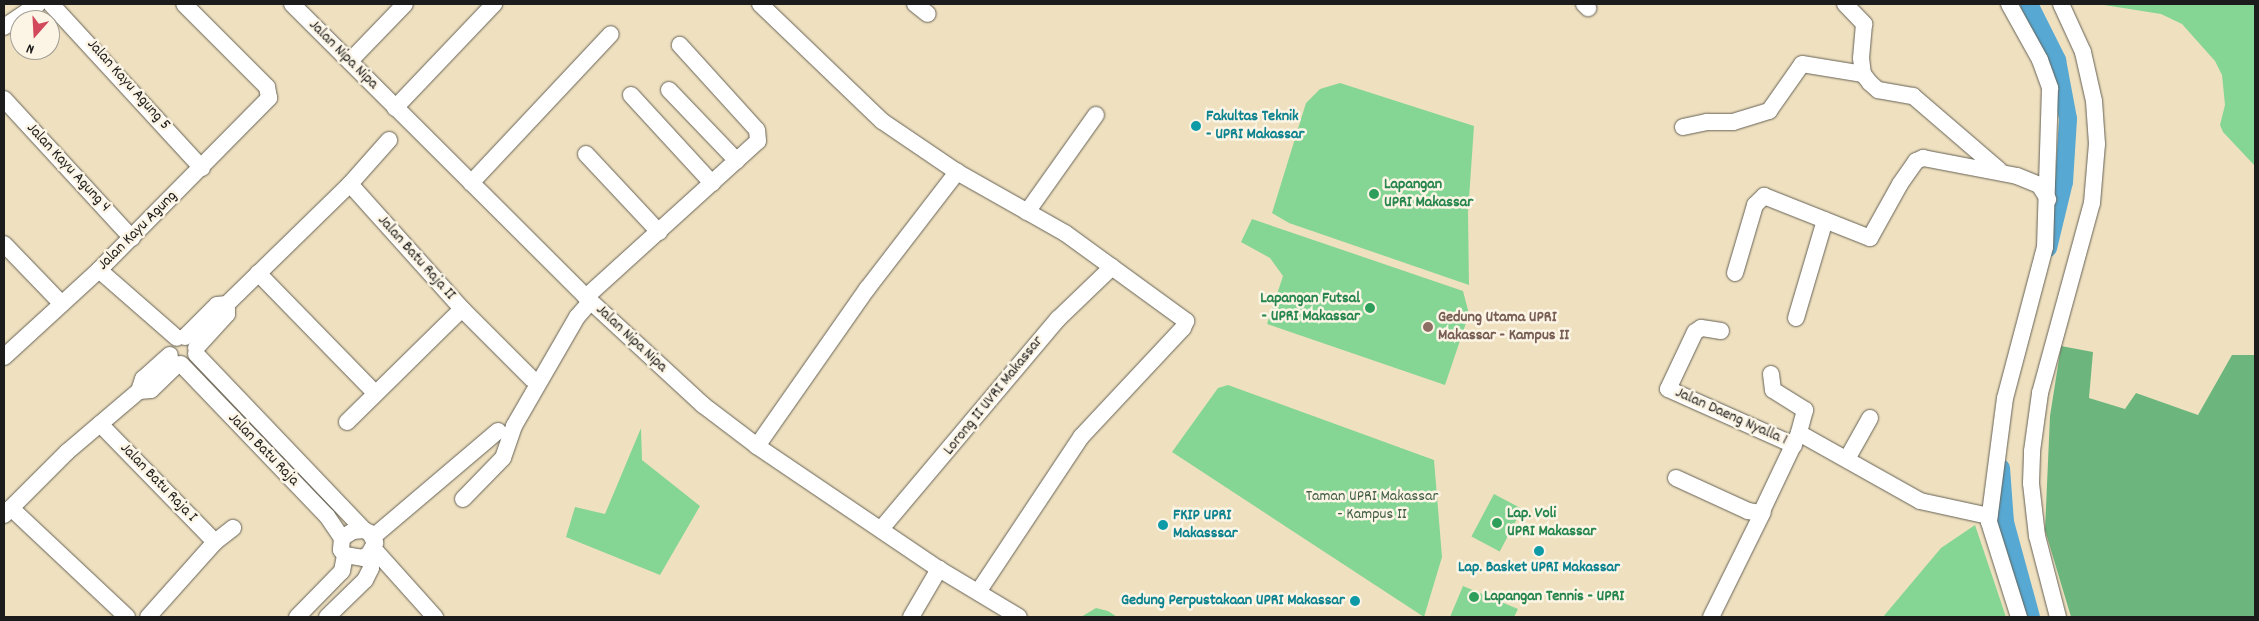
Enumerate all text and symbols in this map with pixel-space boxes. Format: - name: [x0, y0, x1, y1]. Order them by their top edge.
- north arrow: [10, 10, 60, 60]
- street label: Jalan Nipa Nipa: [304, 16, 382, 94]
- street label: Jalan Kayu Agung 5: [82, 36, 174, 134]
- text: N: [24, 38, 37, 59]
- place label: Fakultas Teknik - UPRI Makassar: [1206, 107, 1304, 145]
- street label: Jalan Kayu Agung 4: [22, 119, 114, 217]
- marker: Fakultas Teknik - UPRI Makassar: [1190, 120, 1202, 132]
- place label: Lapangan UPRI Makassar: [1384, 175, 1473, 213]
- street label: Jalan Kayu Agung: [94, 187, 182, 275]
- marker: Lapangan UPRI Makassar: [1368, 188, 1380, 200]
- street label: Jalan Batu Raja II: [373, 212, 459, 304]
- place label: Lapangan Futsal - UPRI Makassar: [1260, 289, 1360, 327]
- street label: Jalan Nipa Nipa: [591, 301, 671, 377]
- marker: Lapangan Futsal - UPRI Makassar: [1364, 302, 1376, 314]
- place label: Gedung Utama UPRI Makassar - Kampus II: [1438, 308, 1569, 346]
- marker: Gedung Utama UPRI Makassar - Kampus II: [1422, 321, 1434, 333]
- street label: Lorong II UVRI Makassar: [940, 332, 1048, 460]
- street label: Jalan Daeng Nyalla 1: [1672, 384, 1790, 450]
- street label: Jalan Batu Raja: [223, 409, 303, 491]
- street label: Jalan Batu Raja I: [115, 439, 201, 527]
- park label: Taman UPRI Makassar - Kampus II: [1306, 487, 1438, 525]
- place label: Lap. Voli UPRI Makassar: [1507, 504, 1596, 542]
- place label: FKIP UPRI Makasssar: [1173, 506, 1238, 544]
- marker: Lap. Voli UPRI Makassar: [1491, 517, 1503, 529]
- marker: FKIP UPRI Makasssar: [1157, 519, 1169, 531]
- marker: Lap. Basket UPRI Makassar: [1533, 545, 1545, 557]
- place label: Lap. Basket UPRI Makassar: [1458, 558, 1620, 578]
- place label: Lapangan Tennis - UPRI: [1484, 587, 1624, 607]
- place label: Gedung Perpustakaan UPRI Makassar: [1121, 591, 1345, 611]
- marker: Lapangan Tennis - UPRI: [1468, 591, 1480, 603]
- marker: Gedung Perpustakaan UPRI Makassar: [1349, 595, 1361, 607]

